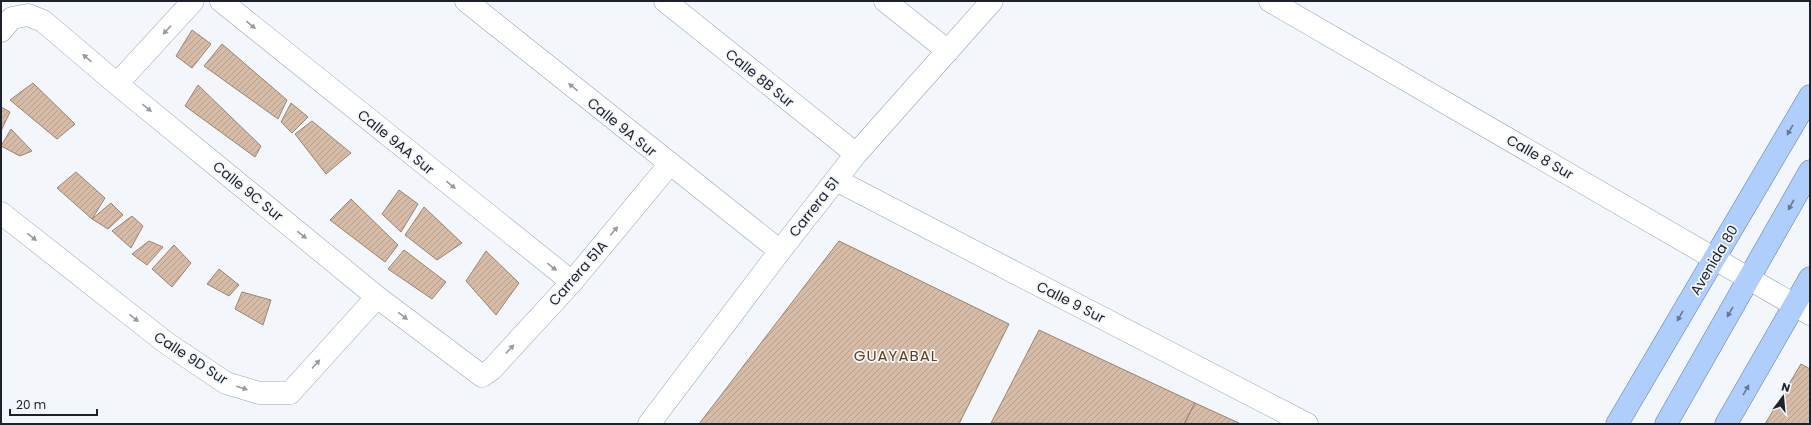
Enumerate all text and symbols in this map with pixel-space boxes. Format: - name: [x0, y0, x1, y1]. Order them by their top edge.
- one-way arrow: [246, 21, 257, 30]
- one-way arrow: [163, 25, 172, 34]
- street label: Calle 8B Sur: [721, 44, 799, 112]
- one-way arrow: [82, 54, 92, 63]
- one-way arrow: [568, 83, 579, 92]
- street label: Calle 9A Sur: [583, 93, 661, 161]
- one-way arrow: [141, 104, 152, 113]
- street label: Calle 9AA Sur: [353, 105, 439, 179]
- one-way arrow: [1787, 124, 1794, 136]
- street label: Calle 8 Sur: [1503, 130, 1577, 184]
- street label: Calle 9C Sur: [209, 156, 287, 226]
- street label: Carrera 51: [784, 173, 844, 241]
- one-way arrow: [445, 181, 456, 190]
- one-way arrow: [1787, 199, 1794, 211]
- street label: Avenida 80: [1685, 221, 1743, 299]
- one-way arrow: [610, 225, 619, 236]
- one-way arrow: [296, 230, 307, 239]
- one-way arrow: [26, 233, 37, 241]
- street label: Carrera 51A: [544, 236, 612, 310]
- one-way arrow: [547, 262, 558, 271]
- street label: Calle 9 Sur: [1033, 276, 1109, 328]
- one-way arrow: [1726, 306, 1733, 318]
- one-way arrow: [1677, 310, 1684, 322]
- one-way arrow: [397, 312, 408, 321]
- one-way arrow: [128, 313, 139, 322]
- street label: Calle 9D Sur: [150, 327, 232, 389]
- one-way arrow: [505, 344, 515, 354]
- district label: GUAYABAL: [854, 345, 938, 366]
- one-way arrow: [311, 360, 320, 369]
- north arrow: [1763, 377, 1803, 417]
- text: N: [1780, 379, 1792, 396]
- one-way arrow: [1742, 384, 1749, 396]
- one-way arrow: [236, 385, 248, 391]
- scale bar: [10, 391, 97, 417]
- text: 20 m: [16, 396, 46, 413]

